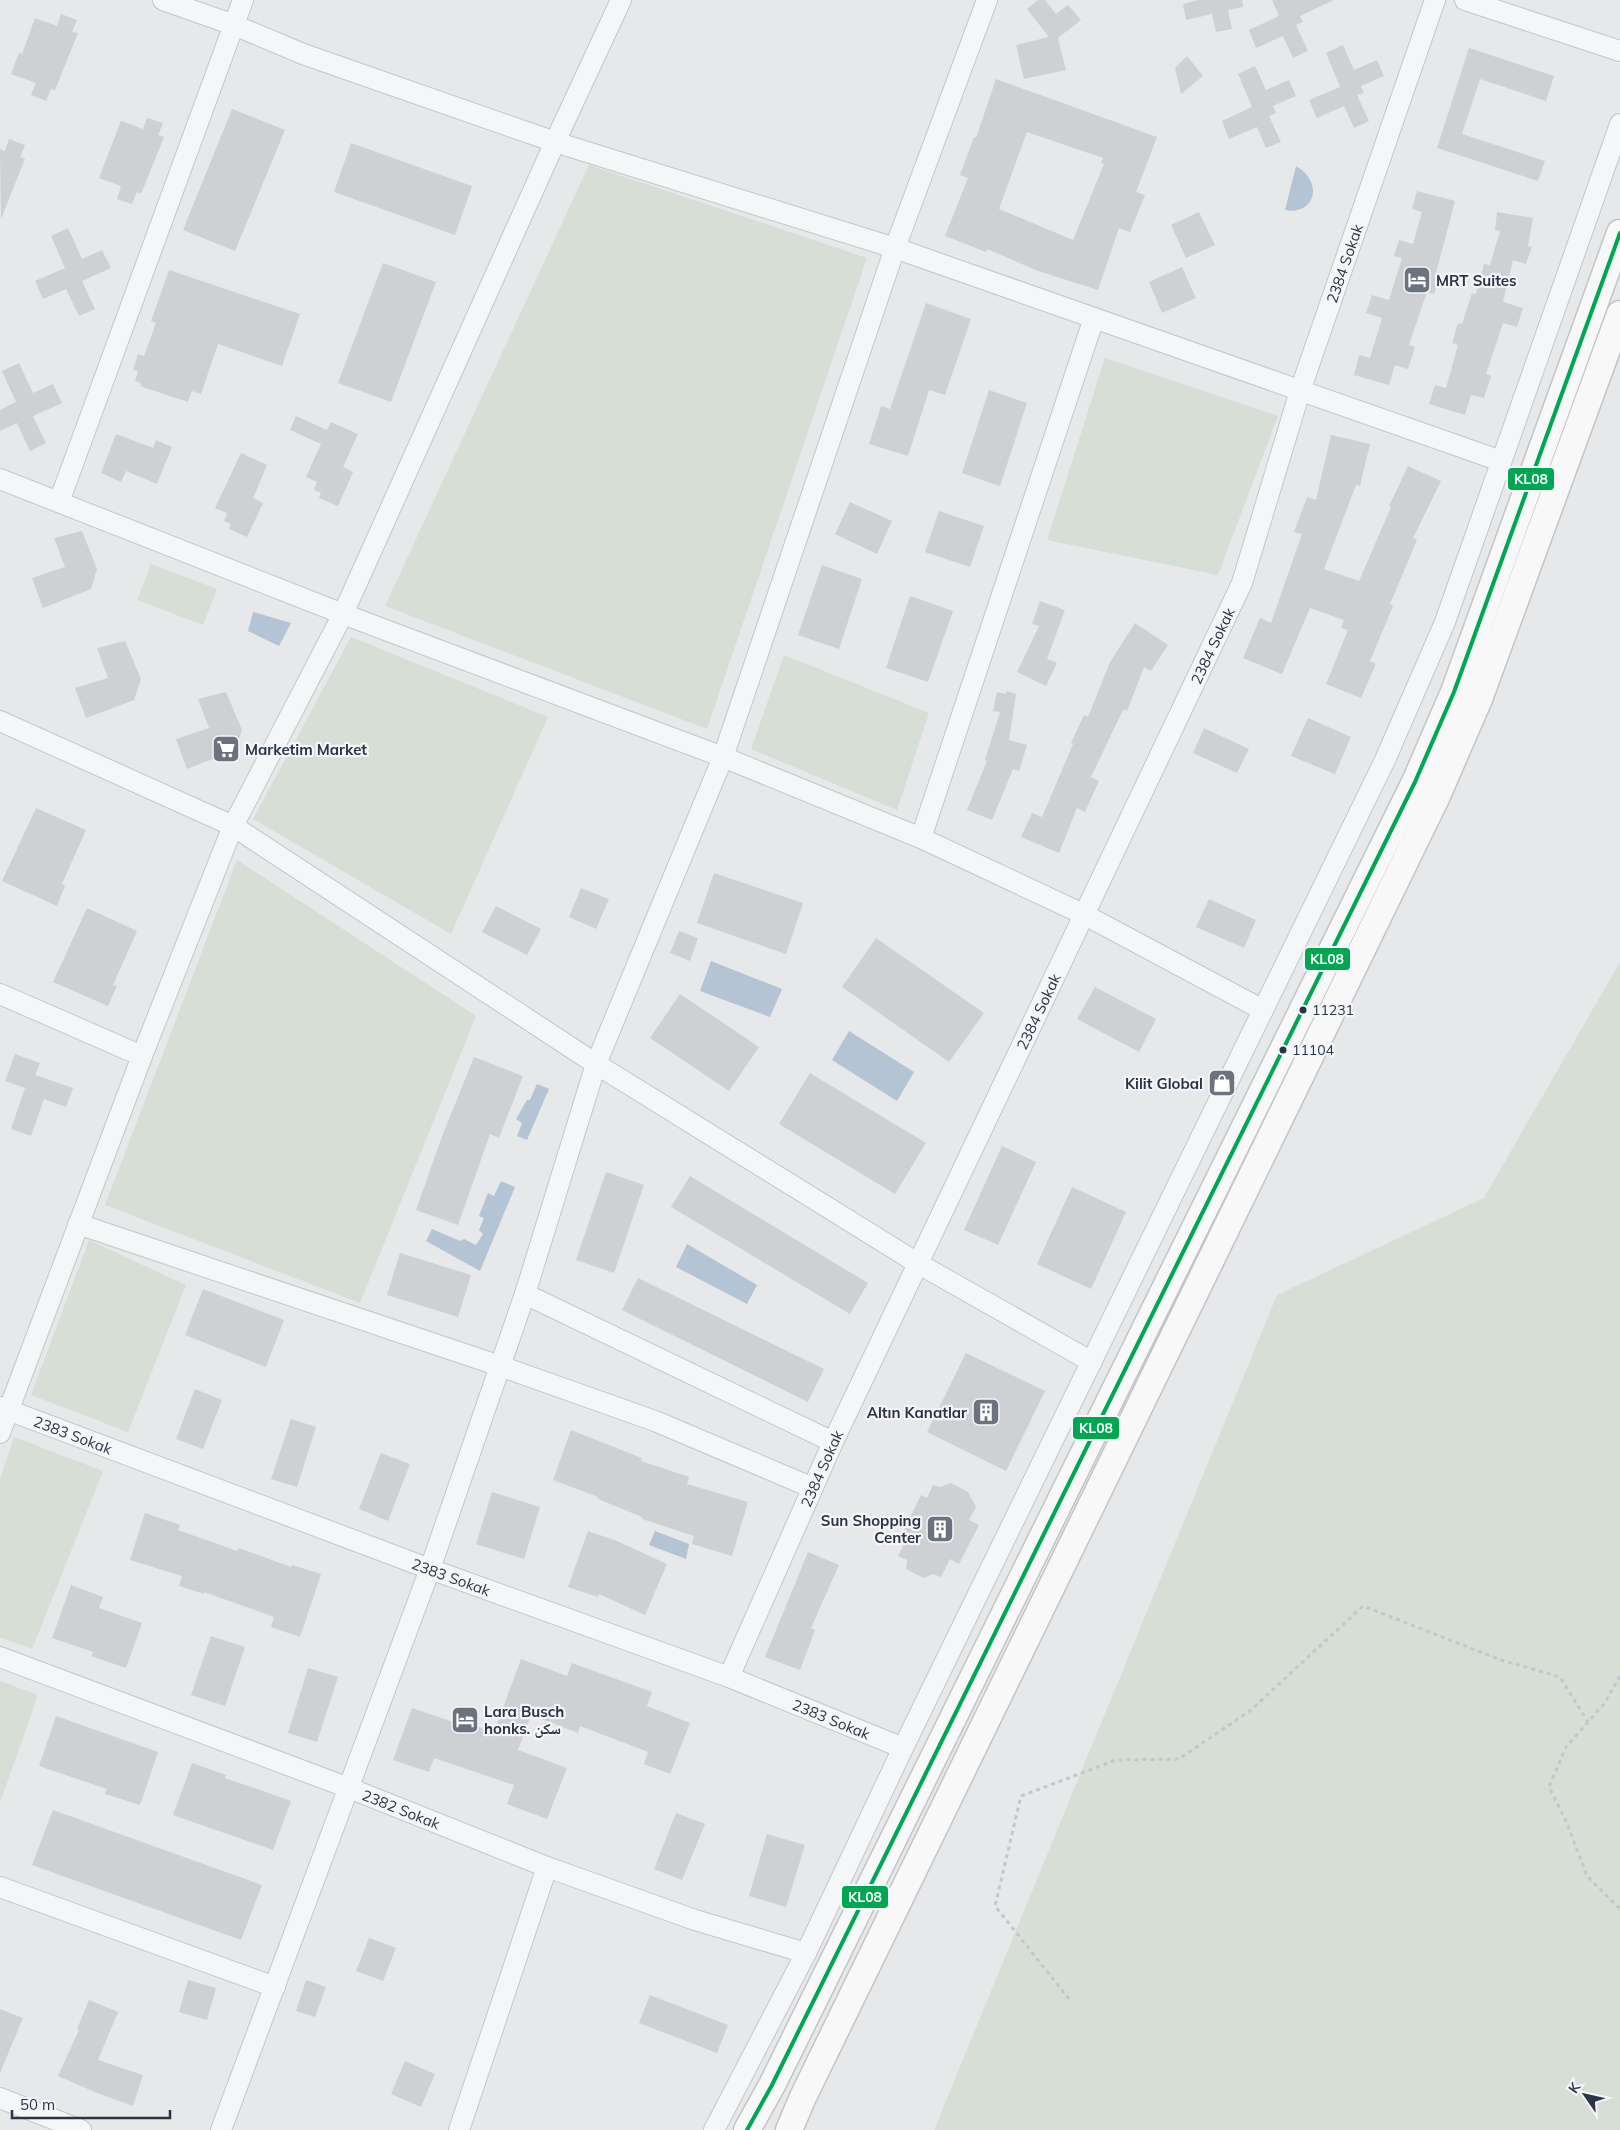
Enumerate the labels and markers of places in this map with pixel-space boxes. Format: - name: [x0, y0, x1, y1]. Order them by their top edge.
- hotel icon: MRT Suites: [1402, 265, 1432, 295]
- place label: MRT Suites: [1436, 271, 1517, 290]
- supermarket icon: Marketim Market: [211, 734, 241, 764]
- place label: Marketim Market: [245, 740, 367, 759]
- place label: 11231: [1312, 1001, 1354, 1019]
- marker: 11231: [1298, 1005, 1308, 1015]
- place label: 11104: [1292, 1041, 1335, 1059]
- marker: 11104: [1278, 1045, 1288, 1055]
- shop icon: Kilit Global: [1207, 1068, 1237, 1098]
- place label: Kilit Global: [1125, 1074, 1203, 1093]
- building icon: Altın Kanatlar: [971, 1397, 1001, 1427]
- place label: Altın Kanatlar: [867, 1403, 967, 1422]
- place label: Sun Shopping Center: [821, 1511, 921, 1547]
- building icon: Sun Shopping Center: [925, 1514, 955, 1544]
- place label: Lara Busch honks. سكن: [484, 1702, 564, 1738]
- hotel icon: Lara Busch honks. سكن: [450, 1705, 480, 1735]

